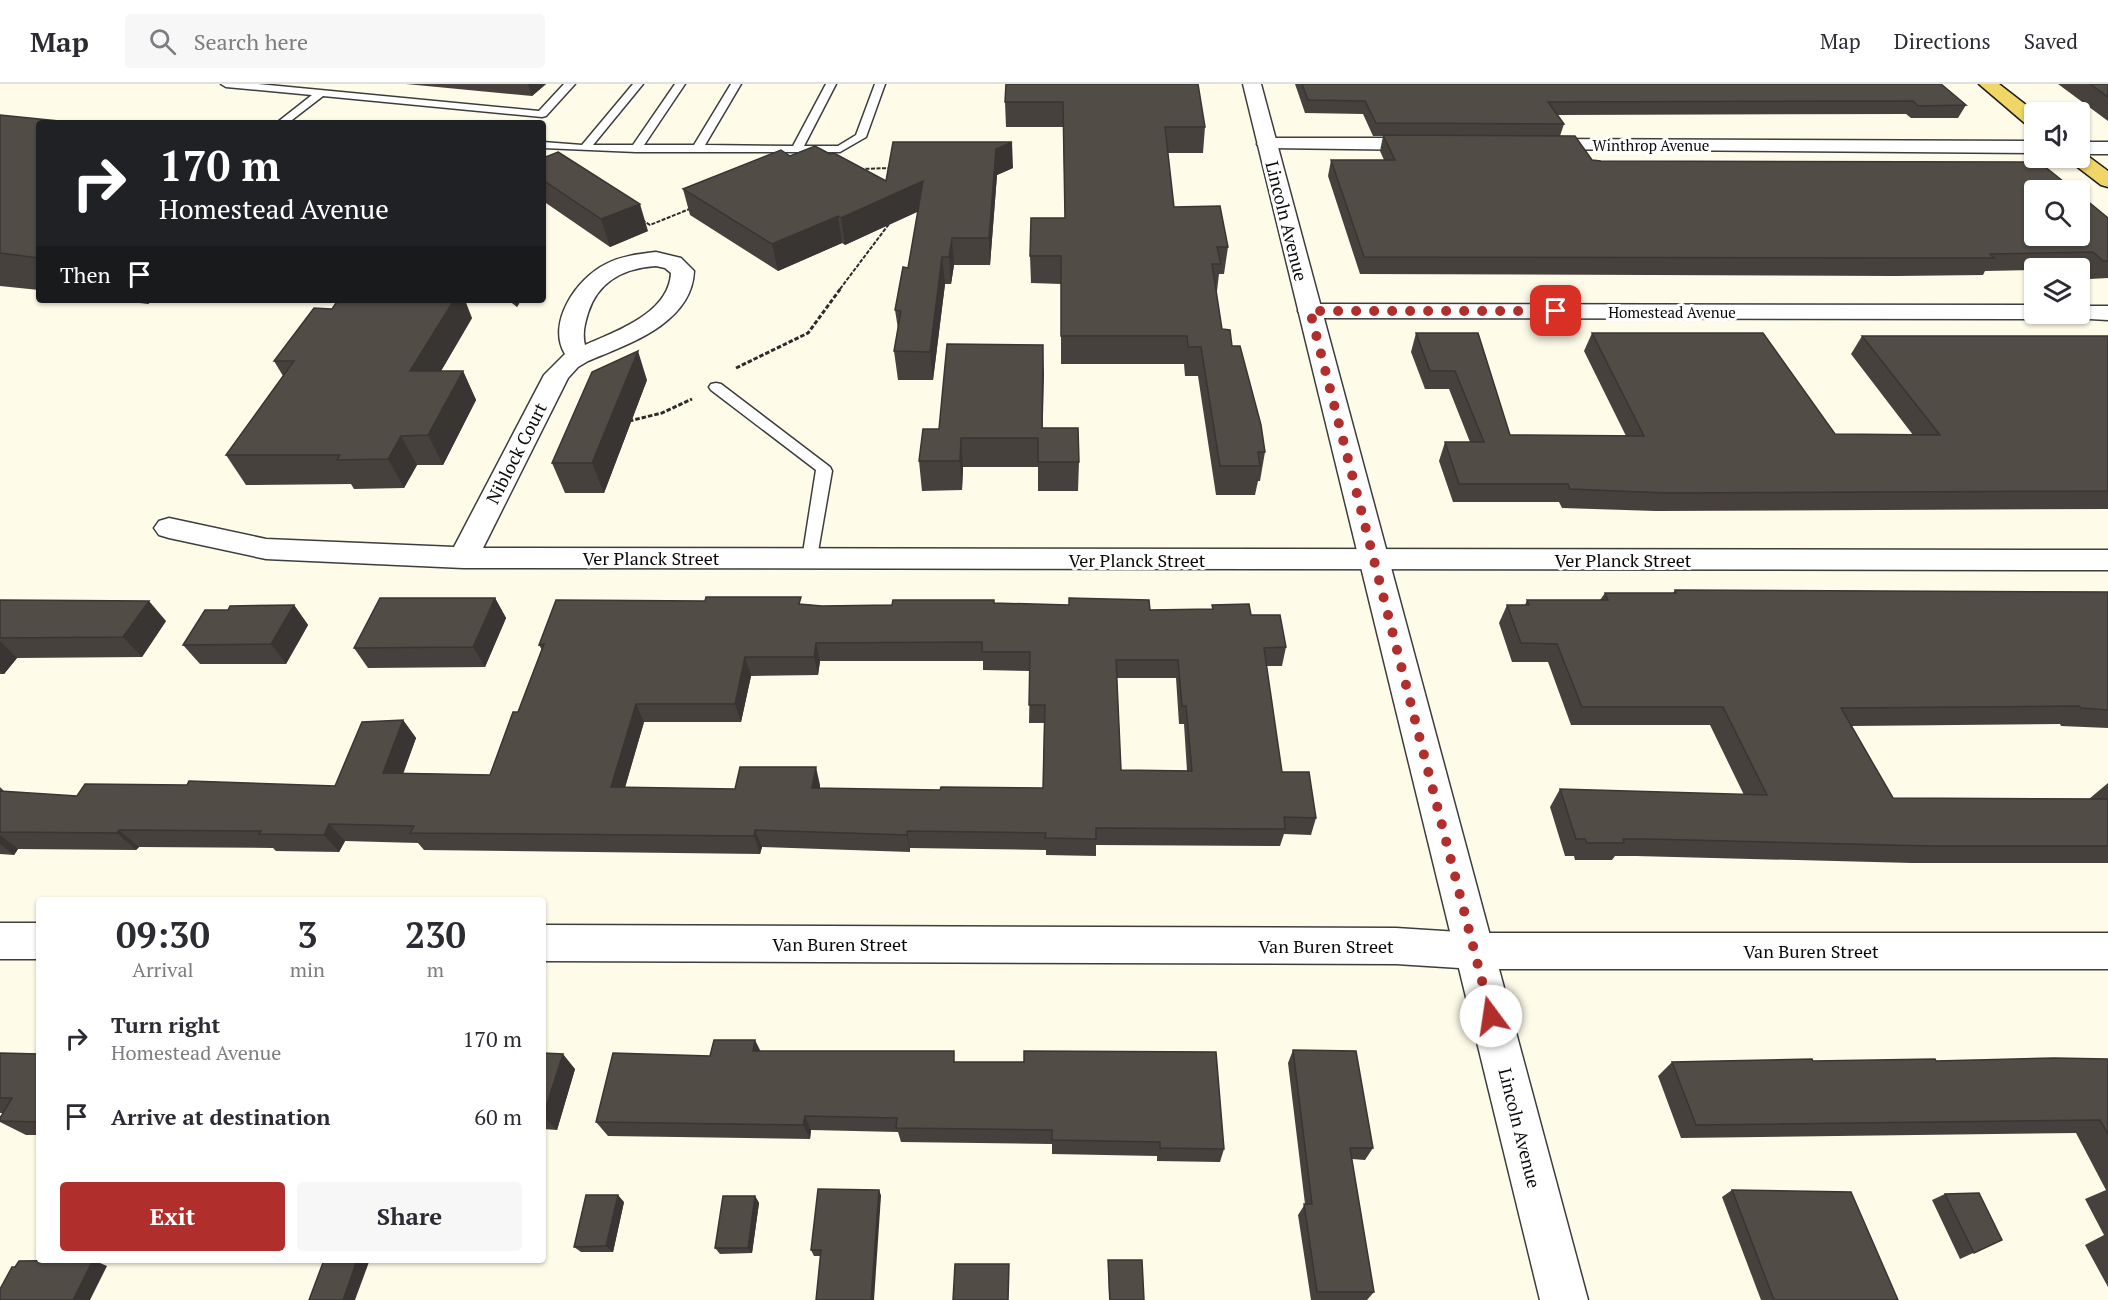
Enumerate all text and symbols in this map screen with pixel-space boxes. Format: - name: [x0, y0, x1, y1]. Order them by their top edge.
- search box: [125, 14, 545, 68]
- text: Map: [30, 23, 89, 60]
- icon: search: [146, 25, 179, 58]
- text: Search here: [194, 27, 308, 56]
- text: Map: [1820, 27, 1861, 55]
- text: Directions: [1894, 27, 1991, 55]
- text: Saved: [2024, 27, 2078, 55]
- map controls: [2024, 102, 2090, 324]
- button: sound: [2024, 102, 2090, 168]
- street label: Winthrop Avenue: [1593, 135, 1709, 155]
- text: 170 m: [159, 137, 280, 193]
- icon: right: [60, 144, 138, 222]
- street label: Lincoln Avenue: [1260, 158, 1314, 284]
- button: search: [2024, 180, 2090, 246]
- text: Homestead Avenue: [159, 191, 389, 227]
- icon: arrive: [123, 258, 156, 291]
- button: layers: [2024, 258, 2090, 324]
- text: Then: [60, 260, 111, 289]
- pin: [1530, 285, 1581, 336]
- icon: arrive: [1539, 294, 1572, 327]
- street label: Homestead Avenue: [1608, 302, 1736, 322]
- street label: Niblock Court: [480, 398, 552, 508]
- street label: Ver Planck Street: [582, 546, 720, 570]
- street label: Ver Planck Street: [1068, 548, 1206, 572]
- street label: Ver Planck Street: [1554, 548, 1692, 572]
- text: 09:30: [116, 911, 210, 958]
- text: 3: [297, 911, 318, 958]
- text: 230: [405, 911, 466, 958]
- street label: Van Buren Street: [772, 932, 908, 956]
- street label: Van Buren Street: [1258, 934, 1394, 958]
- street label: Van Buren Street: [1743, 939, 1879, 963]
- text: Arrival: [132, 956, 194, 983]
- text: min: [290, 956, 325, 983]
- text: m: [427, 956, 444, 983]
- position arrow: [1459, 984, 1523, 1048]
- text: Turn right: [111, 1010, 220, 1039]
- icon: right: [60, 1022, 93, 1055]
- text: 170 m: [462, 1024, 522, 1053]
- text: Homestead Avenue: [111, 1039, 281, 1066]
- street label: Lincoln Avenue: [1493, 1065, 1547, 1191]
- icon: arrive: [60, 1100, 93, 1133]
- text: Arrive at destination: [111, 1102, 330, 1131]
- text: 60 m: [474, 1102, 522, 1131]
- button: Exit: [60, 1182, 285, 1251]
- button: Share: [297, 1182, 522, 1251]

